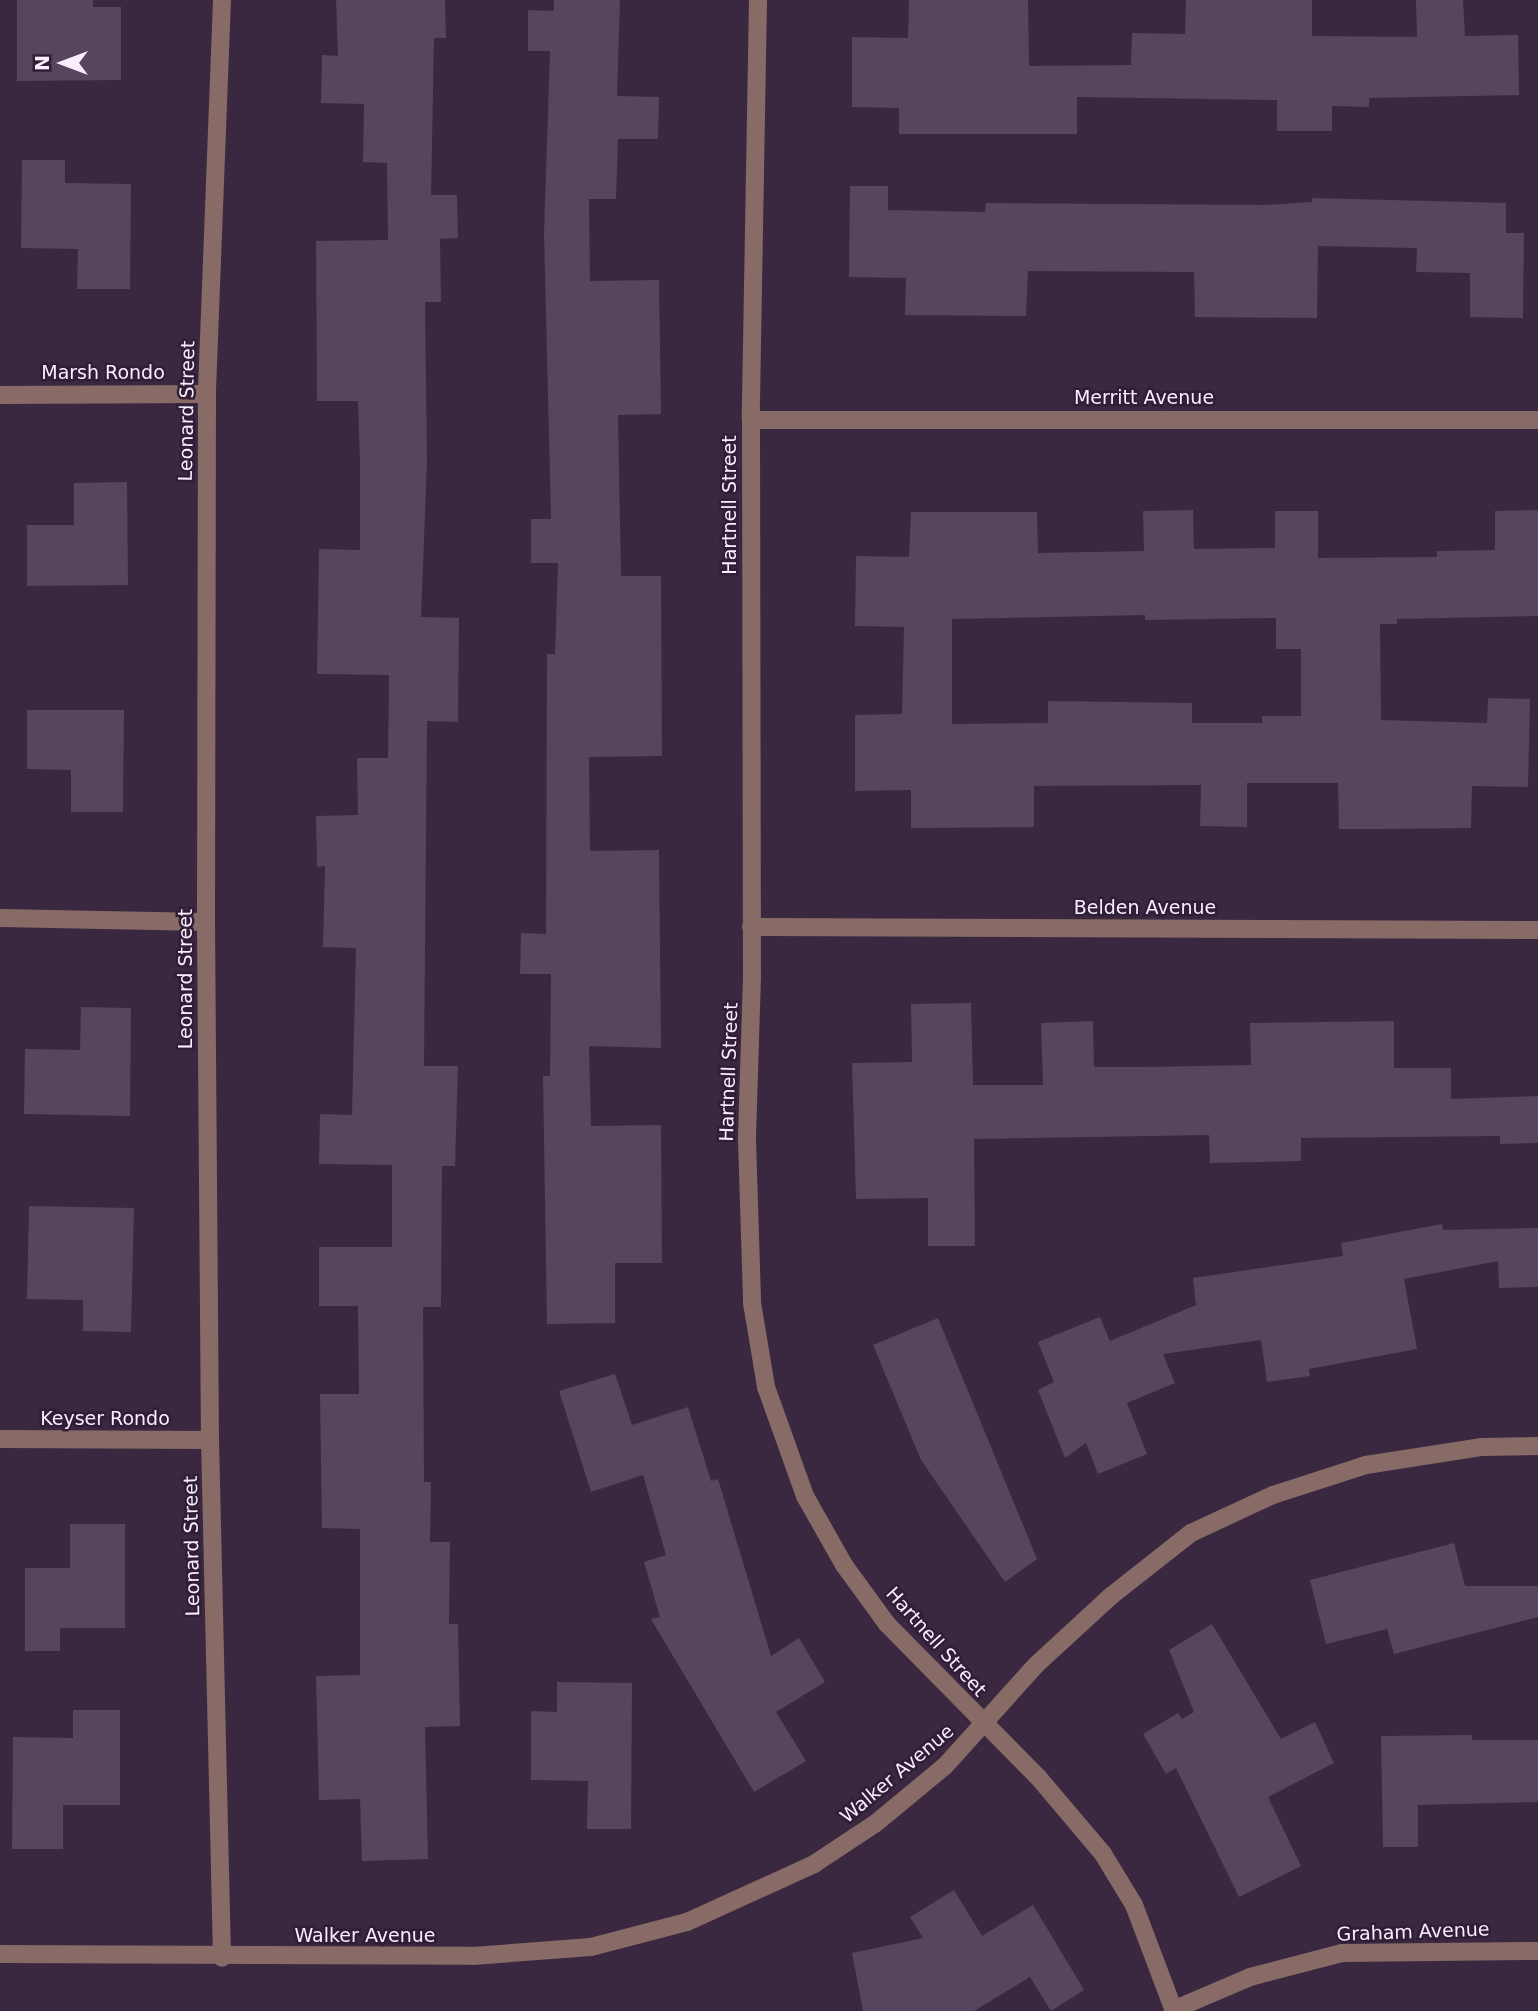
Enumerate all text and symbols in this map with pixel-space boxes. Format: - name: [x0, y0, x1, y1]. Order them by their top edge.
- north arrow: [28, 28, 98, 98]
- text: N: [31, 55, 53, 71]
- street label: Leonard Street: [174, 341, 200, 481]
- street label: Marsh Rondo: [41, 362, 165, 384]
- street label: Merritt Avenue: [1074, 387, 1214, 409]
- street label: Hartnell Street: [719, 435, 741, 575]
- street label: Belden Avenue: [1074, 897, 1216, 919]
- street label: Leonard Street: [175, 909, 197, 1049]
- street label: Hartnell Street: [715, 1002, 743, 1142]
- street label: Keyser Rondo: [40, 1408, 170, 1430]
- street label: Leonard Street: [179, 1476, 205, 1616]
- street label: Hartnell Street: [881, 1583, 991, 1701]
- street label: Walker Avenue: [836, 1720, 958, 1828]
- street label: Graham Avenue: [1336, 1918, 1490, 1946]
- street label: Walker Avenue: [295, 1925, 435, 1947]

